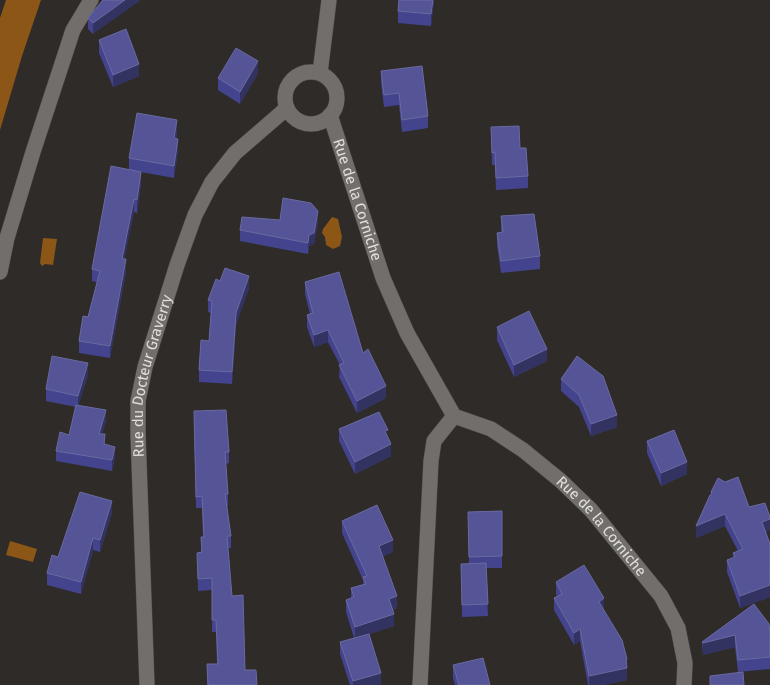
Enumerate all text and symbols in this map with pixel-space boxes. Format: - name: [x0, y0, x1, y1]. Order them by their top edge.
- street label: Rue de la Corniche: [329, 136, 386, 263]
- street label: Rue du Docteur Graverry: [128, 292, 176, 458]
- street label: Rue de la Corniche: [553, 472, 650, 580]

